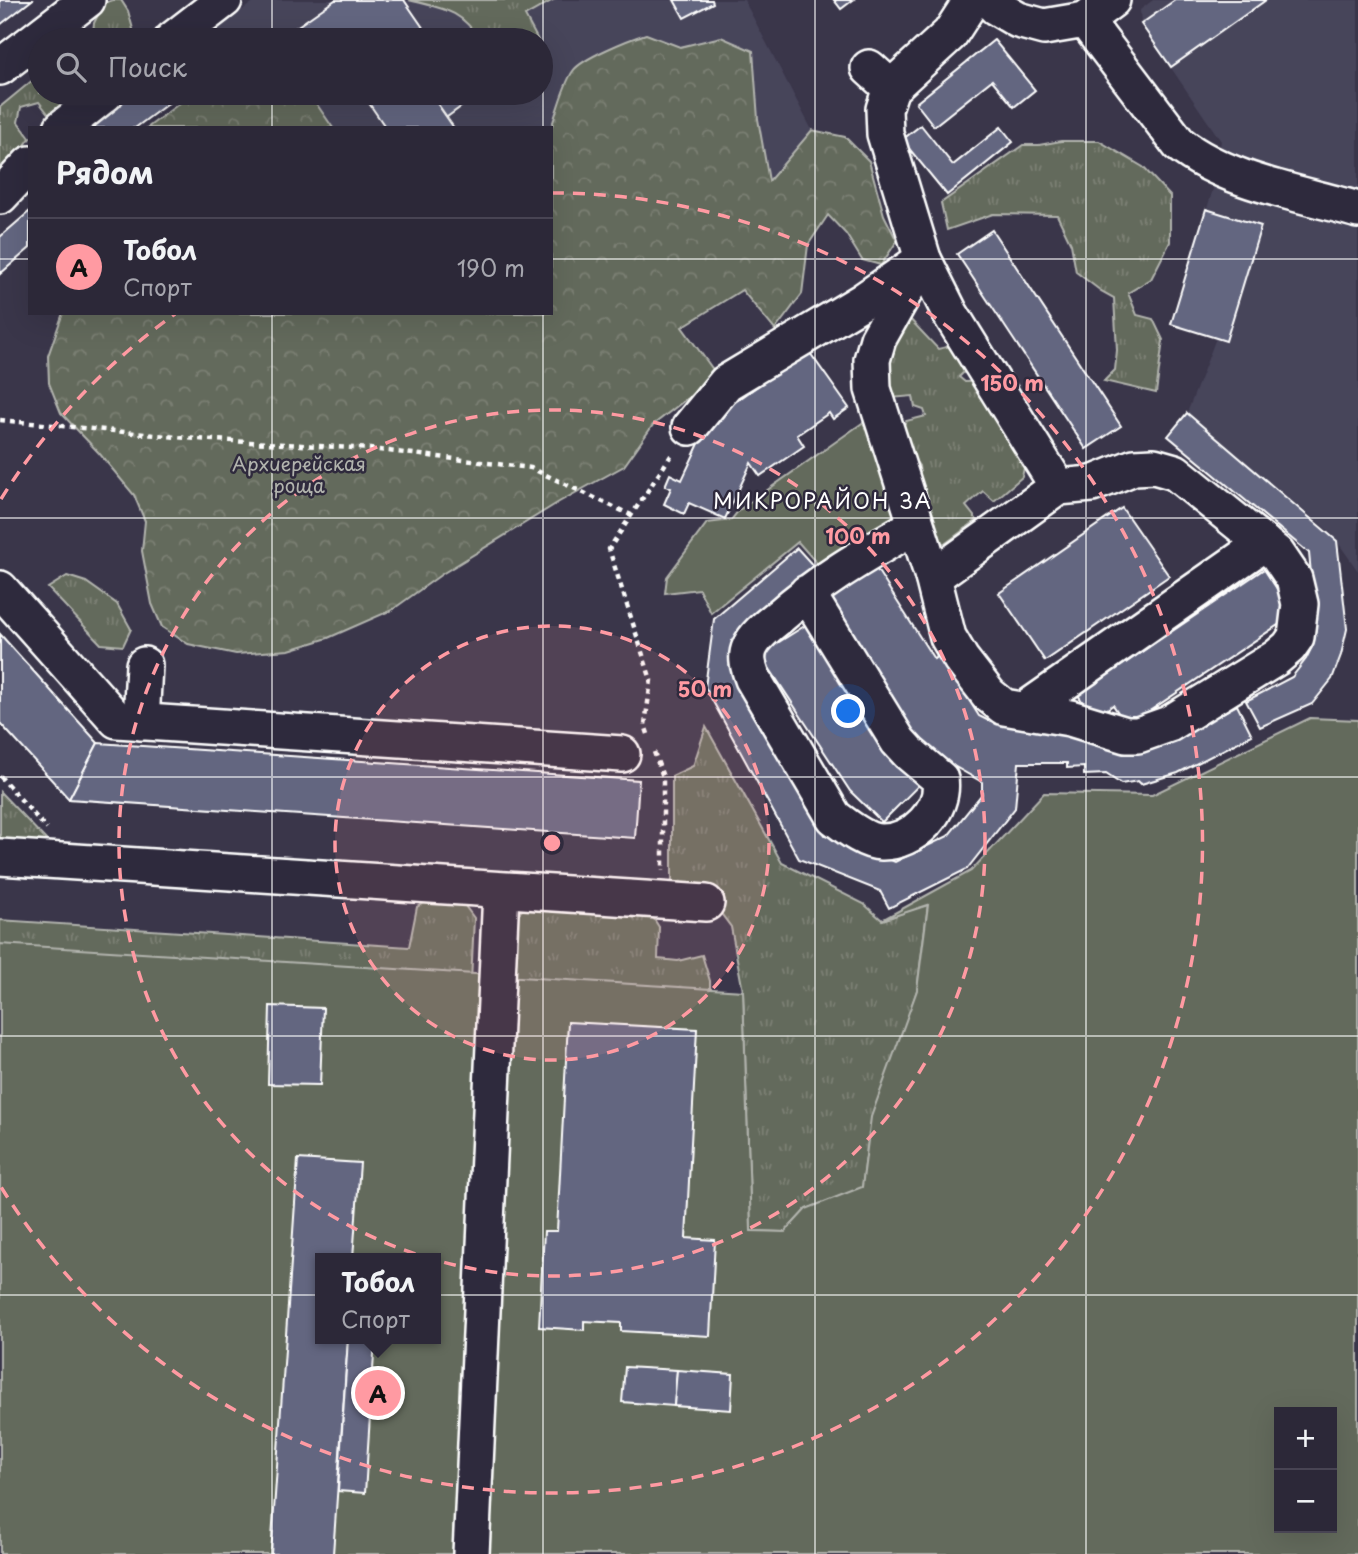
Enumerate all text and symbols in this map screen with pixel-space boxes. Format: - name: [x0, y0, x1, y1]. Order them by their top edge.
- search box: [28, 28, 553, 105]
- text: Поиск: [108, 47, 187, 86]
- icon: search: [52, 48, 90, 86]
- text: Рядом: [56, 149, 154, 194]
- text: Тобол: [123, 230, 197, 269]
- text: A: [70, 250, 88, 285]
- text: 190 m: [457, 250, 525, 285]
- text: Спорт: [123, 269, 192, 304]
- text: 150 m: [980, 366, 1044, 398]
- park label: Архиерейская роща: [232, 449, 366, 499]
- district label: МИКРОРАЙОН 3А: [713, 484, 933, 516]
- text: 100 m: [825, 519, 891, 551]
- text: 50 m: [678, 672, 732, 704]
- your location: [831, 694, 865, 728]
- centre of rings: [540, 831, 564, 855]
- popup: [315, 1253, 441, 1344]
- text: Тобол: [341, 1262, 415, 1301]
- text: Спорт: [341, 1301, 410, 1336]
- pin: A: [355, 1367, 401, 1419]
- map controls: [1274, 1407, 1337, 1533]
- button: +: [1274, 1407, 1337, 1470]
- button: −: [1274, 1470, 1337, 1533]

